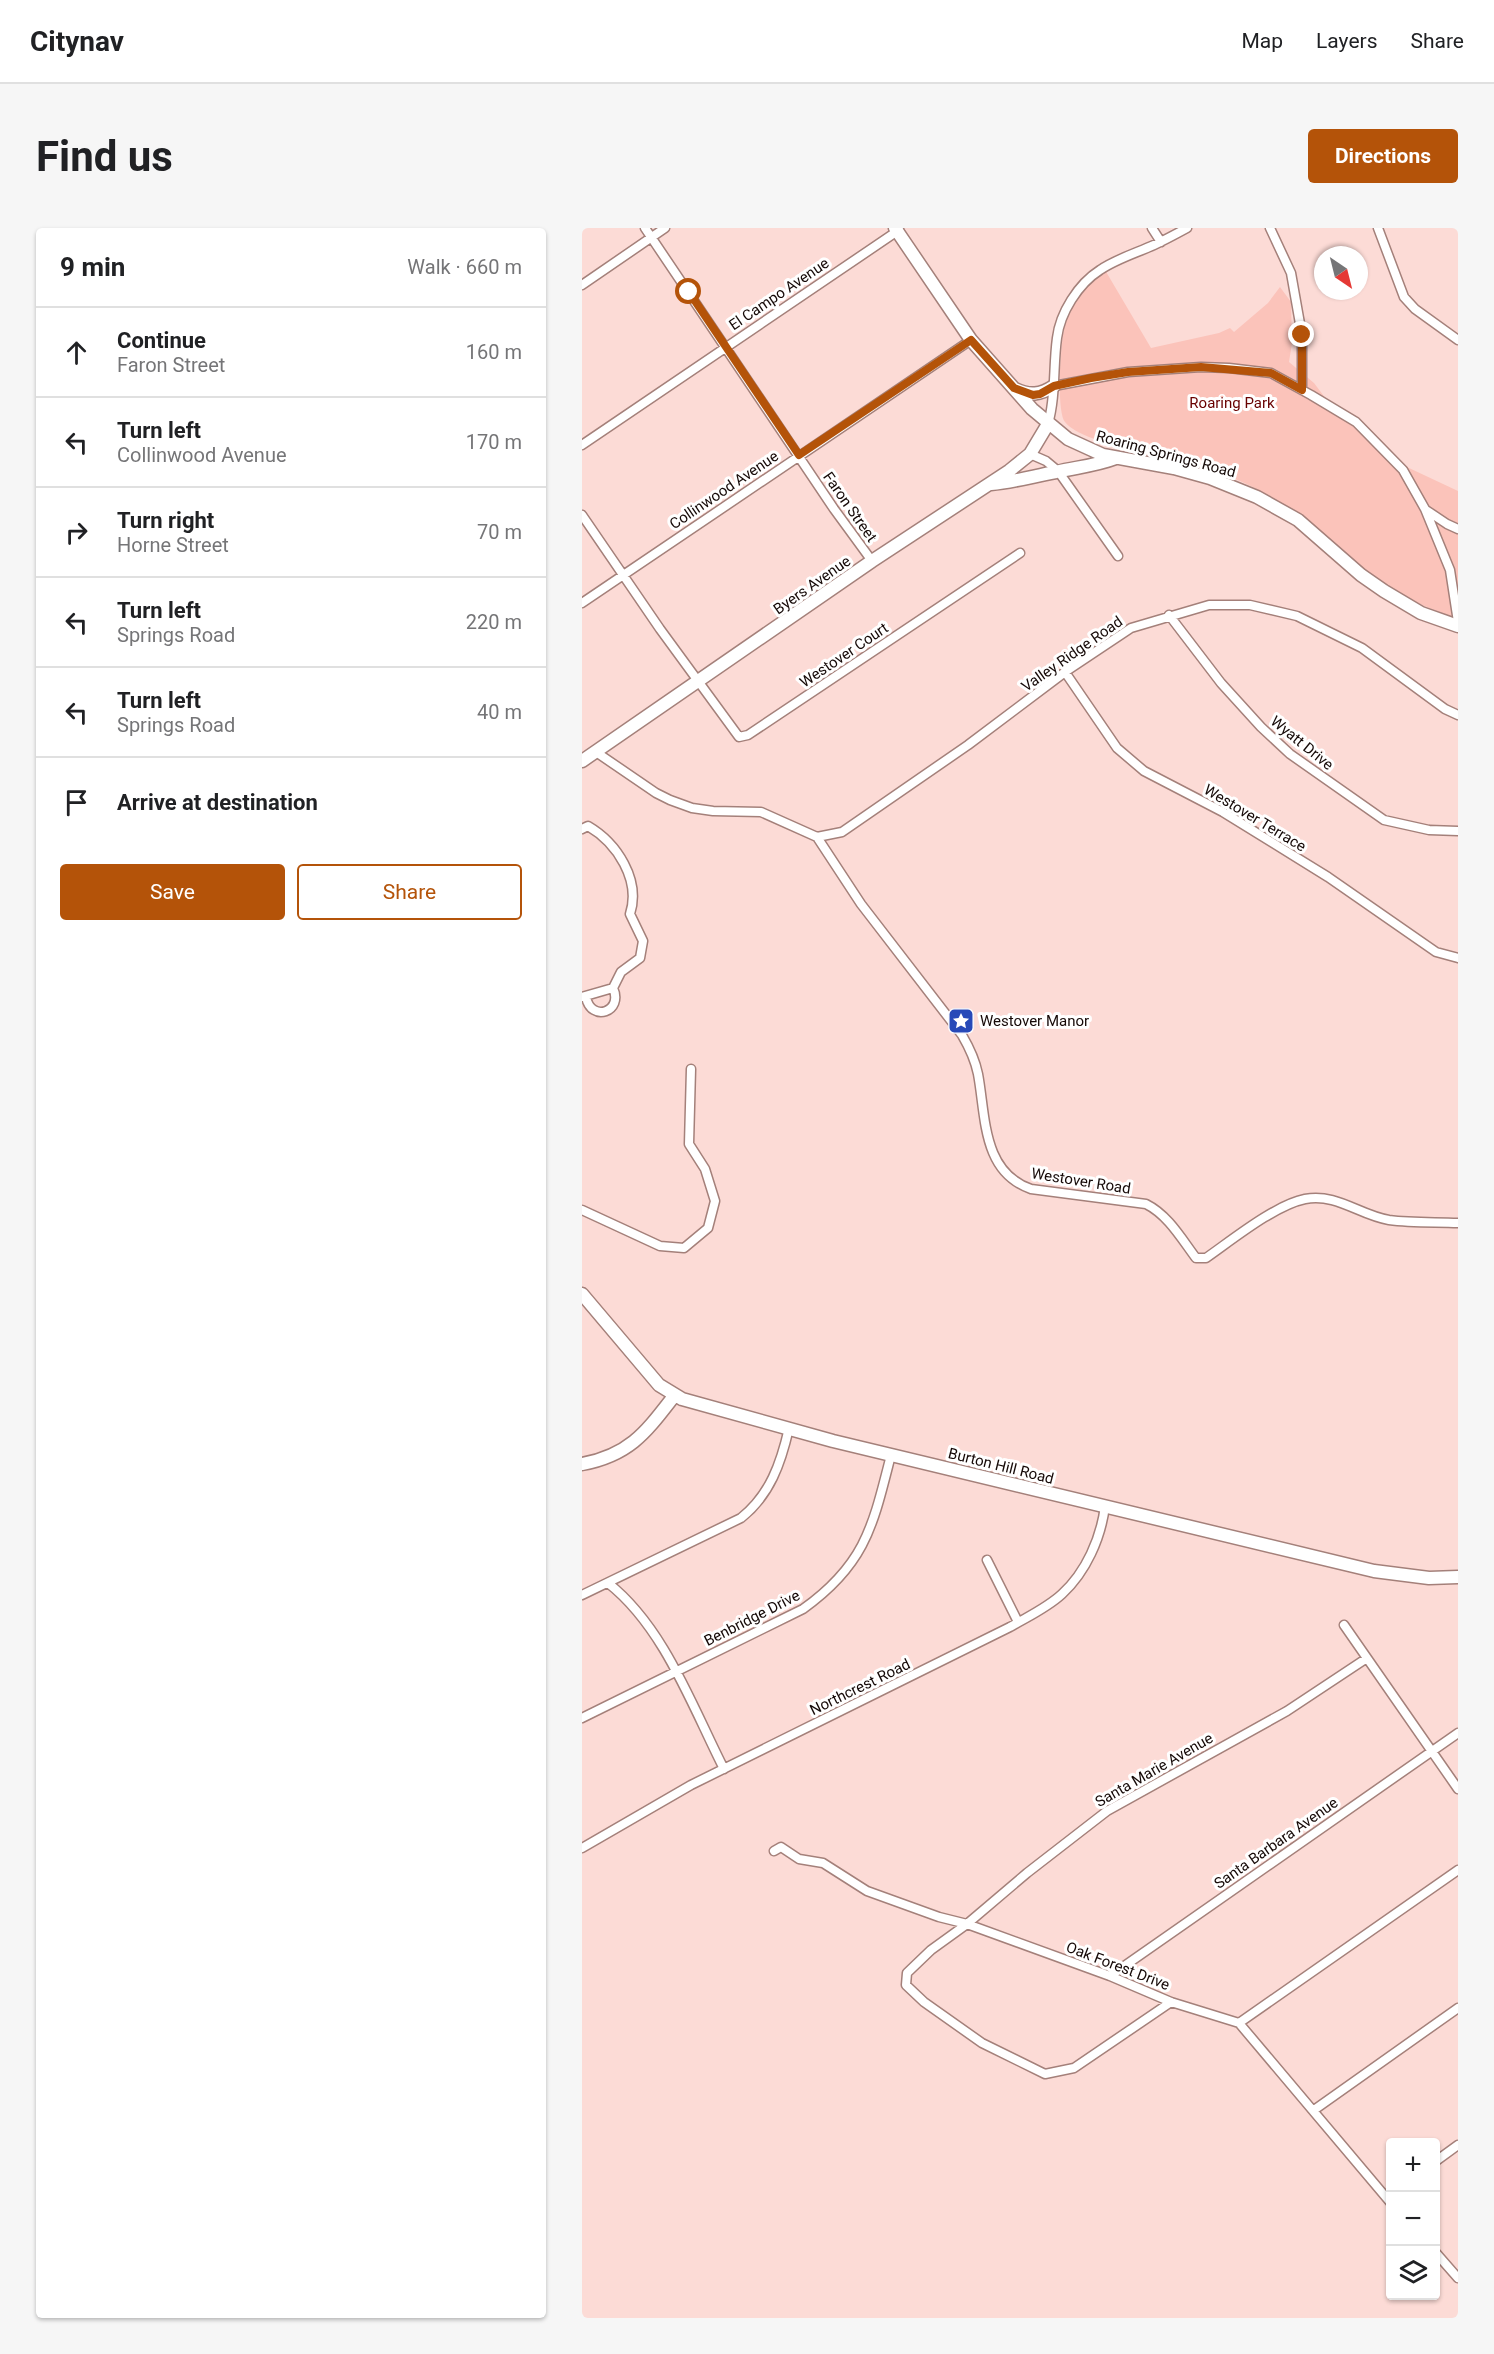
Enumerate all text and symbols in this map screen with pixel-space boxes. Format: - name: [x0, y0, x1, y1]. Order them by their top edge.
- text: Citynav: [30, 25, 124, 58]
- text: Map: [1241, 29, 1283, 53]
- text: Layers: [1316, 29, 1377, 53]
- text: Share: [1410, 29, 1464, 53]
- button: Directions: [1308, 129, 1458, 183]
- text: Find us: [36, 132, 173, 181]
- north arrow: [1314, 246, 1368, 300]
- text: 9 min: [60, 252, 125, 282]
- street label: El Campo Avenue: [726, 254, 832, 334]
- text: Walk · 660 m: [407, 255, 522, 279]
- route start: [675, 278, 701, 304]
- route end: [1288, 321, 1314, 347]
- text: Continue: [117, 328, 206, 353]
- icon: ahead: [60, 336, 93, 369]
- text: 160 m: [466, 340, 522, 364]
- text: Faron Street: [117, 353, 225, 377]
- park label: Roaring Park: [1189, 394, 1275, 412]
- text: Turn left: [117, 418, 201, 443]
- icon: left: [60, 426, 93, 459]
- street label: Roaring Springs Road: [1094, 427, 1238, 481]
- text: 170 m: [466, 430, 522, 454]
- text: Collinwood Avenue: [117, 443, 287, 467]
- street label: Collinwood Avenue: [666, 447, 782, 533]
- street label: Faron Street: [819, 469, 881, 546]
- text: Turn right: [117, 508, 214, 533]
- icon: right: [60, 516, 93, 549]
- text: 70 m: [477, 520, 522, 544]
- text: Horne Street: [117, 533, 229, 557]
- street label: Byers Avenue: [770, 552, 854, 618]
- text: Turn left: [117, 598, 201, 623]
- icon: left: [60, 606, 93, 639]
- text: 220 m: [466, 610, 522, 634]
- street label: Valley Ridge Road: [1018, 612, 1126, 696]
- street label: Westover Court: [796, 619, 892, 691]
- text: Springs Road: [117, 623, 235, 647]
- text: Turn left: [117, 688, 201, 713]
- icon: left: [60, 696, 93, 729]
- text: 40 m: [477, 700, 522, 724]
- street label: Wyatt Drive: [1267, 712, 1337, 774]
- text: Springs Road: [117, 713, 235, 737]
- street label: Westover Terrace: [1201, 781, 1309, 856]
- icon: arrive: [60, 786, 93, 819]
- text: Arrive at destination: [117, 790, 318, 815]
- button: Save: [60, 864, 285, 920]
- button: Share: [297, 864, 522, 920]
- place icon: Westover Manor: [946, 1006, 976, 1036]
- place label: Westover Manor: [980, 1012, 1089, 1030]
- street label: Westover Road: [1030, 1164, 1132, 1198]
- street label: Burton Hill Road: [946, 1444, 1056, 1488]
- street label: Benbridge Drive: [701, 1586, 803, 1650]
- street label: Northcrest Road: [807, 1655, 913, 1719]
- street label: Santa Marie Avenue: [1092, 1729, 1216, 1811]
- street label: Santa Barbara Avenue: [1211, 1793, 1341, 1893]
- street label: Oak Forest Drive: [1064, 1938, 1172, 1994]
- map controls: [1386, 2138, 1440, 2300]
- button: +: [1386, 2138, 1440, 2192]
- button: −: [1386, 2192, 1440, 2246]
- button: layers: [1386, 2246, 1440, 2300]

